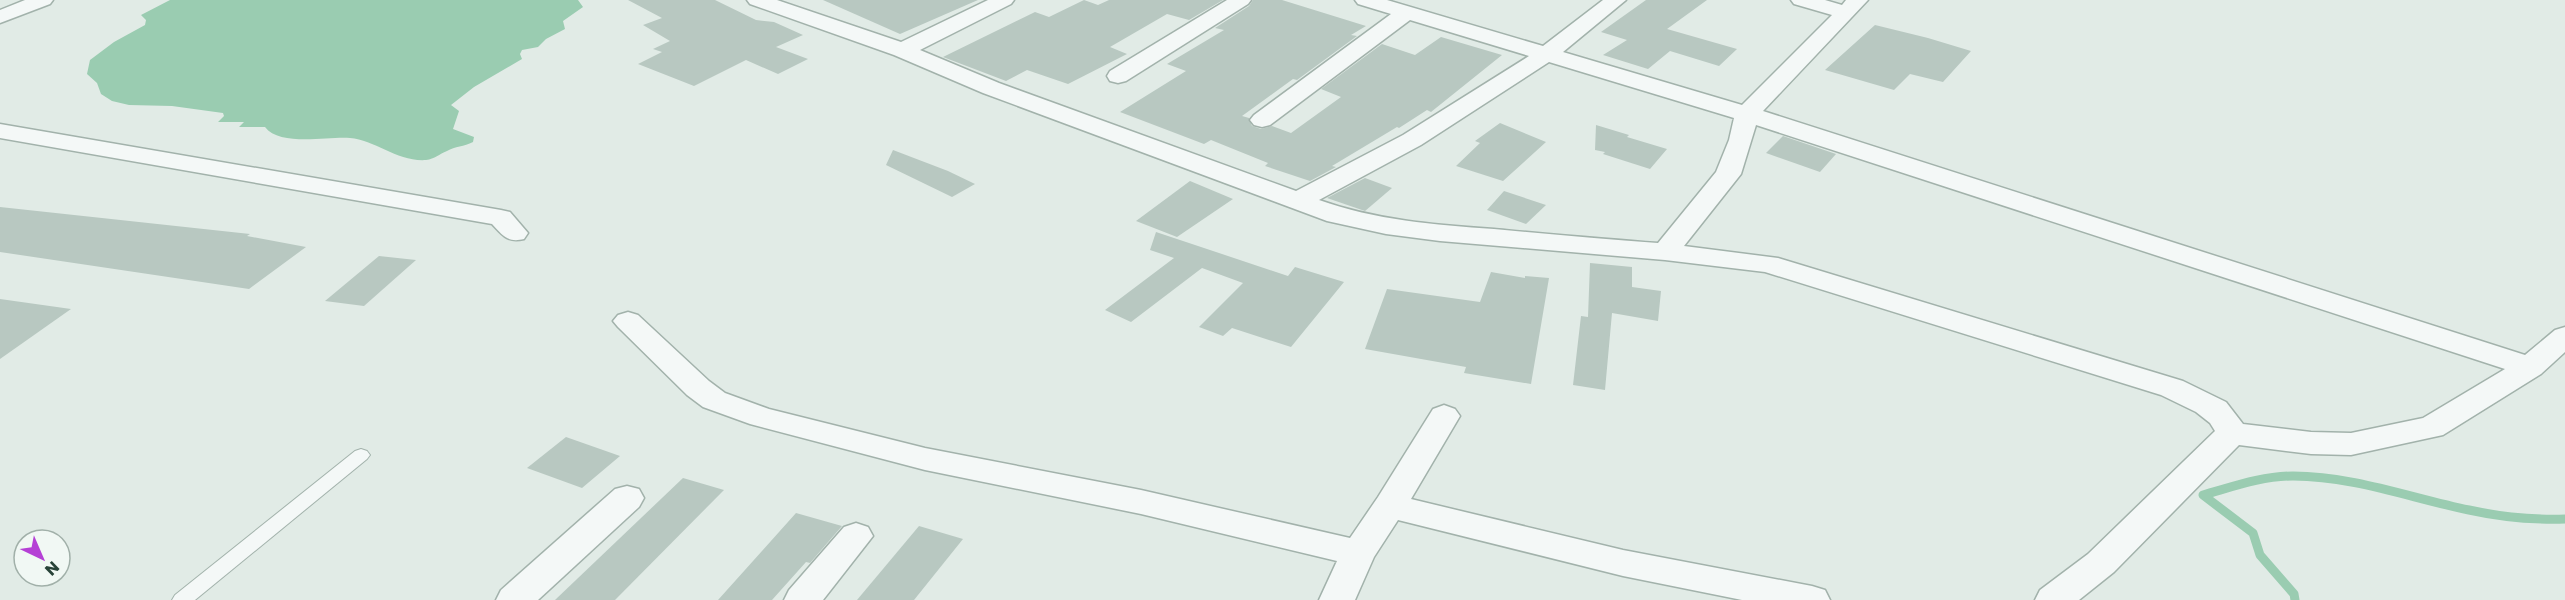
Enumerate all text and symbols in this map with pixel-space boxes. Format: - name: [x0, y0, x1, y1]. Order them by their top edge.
- north arrow: [12, 528, 72, 588]
- text: N: [40, 556, 64, 581]

